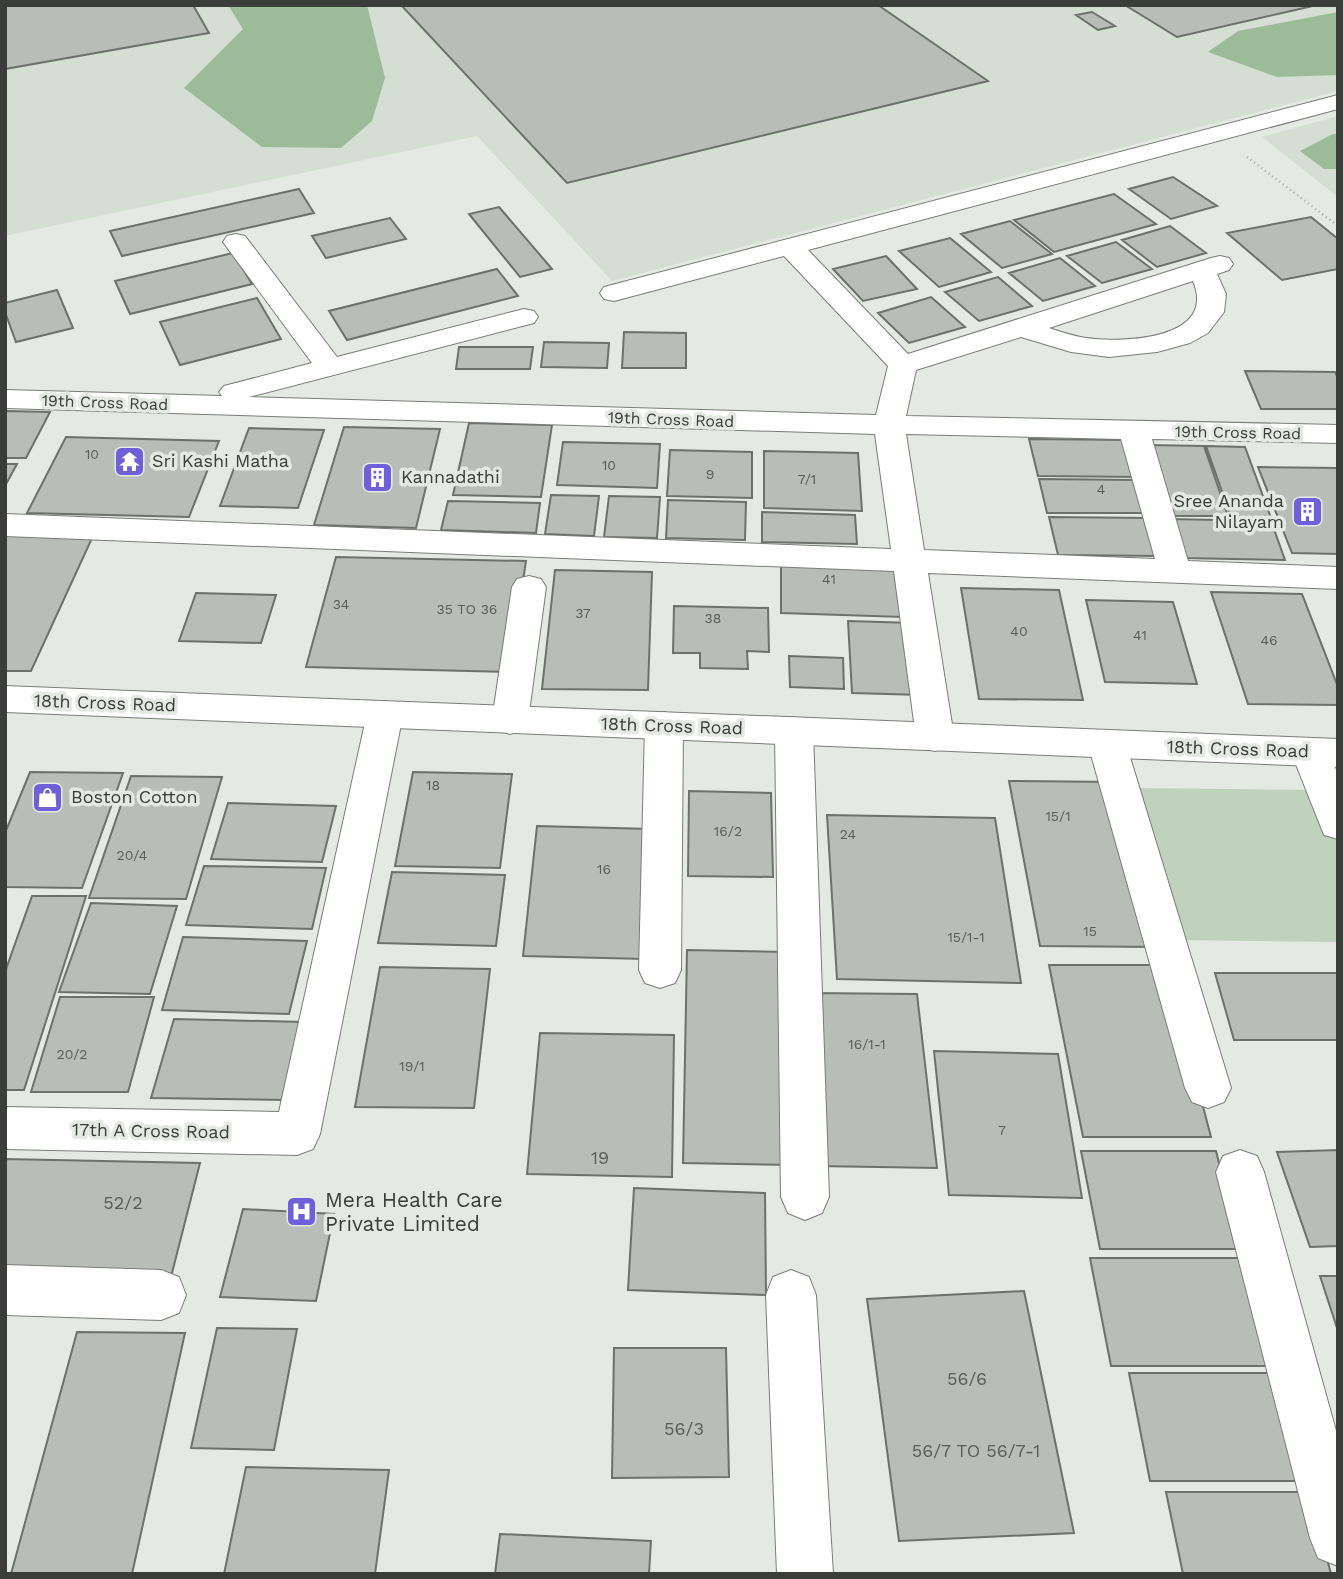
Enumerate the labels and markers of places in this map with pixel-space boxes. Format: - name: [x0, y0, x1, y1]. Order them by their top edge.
- temple icon: Sri Kashi Matha: [112, 444, 146, 478]
- place label: Sri Kashi Matha: [152, 450, 289, 471]
- building icon: Kannadathi: [361, 460, 395, 494]
- place label: Kannadathi: [401, 466, 500, 487]
- place label: Sree Ananda Nilayam: [1173, 490, 1284, 532]
- building icon: Sree Ananda Nilayam: [1290, 494, 1324, 528]
- shop icon: Boston Cotton: [31, 780, 65, 814]
- place label: Boston Cotton: [71, 786, 198, 807]
- place label: Mera Health Care Private Limited: [325, 1187, 503, 1236]
- hospital icon: Mera Health Care Private Limited: [285, 1195, 319, 1229]

